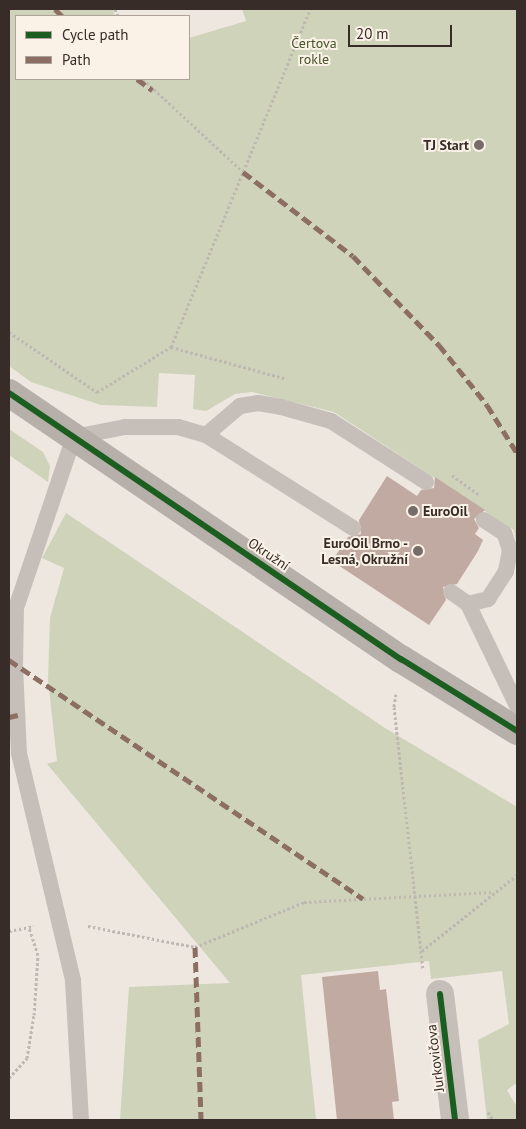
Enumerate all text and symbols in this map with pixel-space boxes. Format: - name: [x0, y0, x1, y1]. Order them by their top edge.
- legend: [15, 15, 190, 80]
- scale bar: [351, 15, 455, 47]
- text: 20 m: [356, 24, 389, 43]
- text: Cycle path: [62, 25, 128, 44]
- park label: Čertova rokle: [291, 35, 337, 68]
- text: Path: [62, 50, 91, 69]
- place label: TJ Start: [423, 137, 469, 153]
- marker: TJ Start: [473, 139, 485, 151]
- place label: EuroOil: [423, 503, 468, 519]
- marker: EuroOil: [407, 505, 419, 517]
- street label: Okružní: [245, 534, 293, 574]
- place label: EuroOil Brno - Lesná, Okružní: [320, 535, 408, 568]
- marker: EuroOil Brno - Lesná, Okružní: [412, 545, 424, 557]
- street label: Jurkovičova: [423, 1023, 447, 1093]

